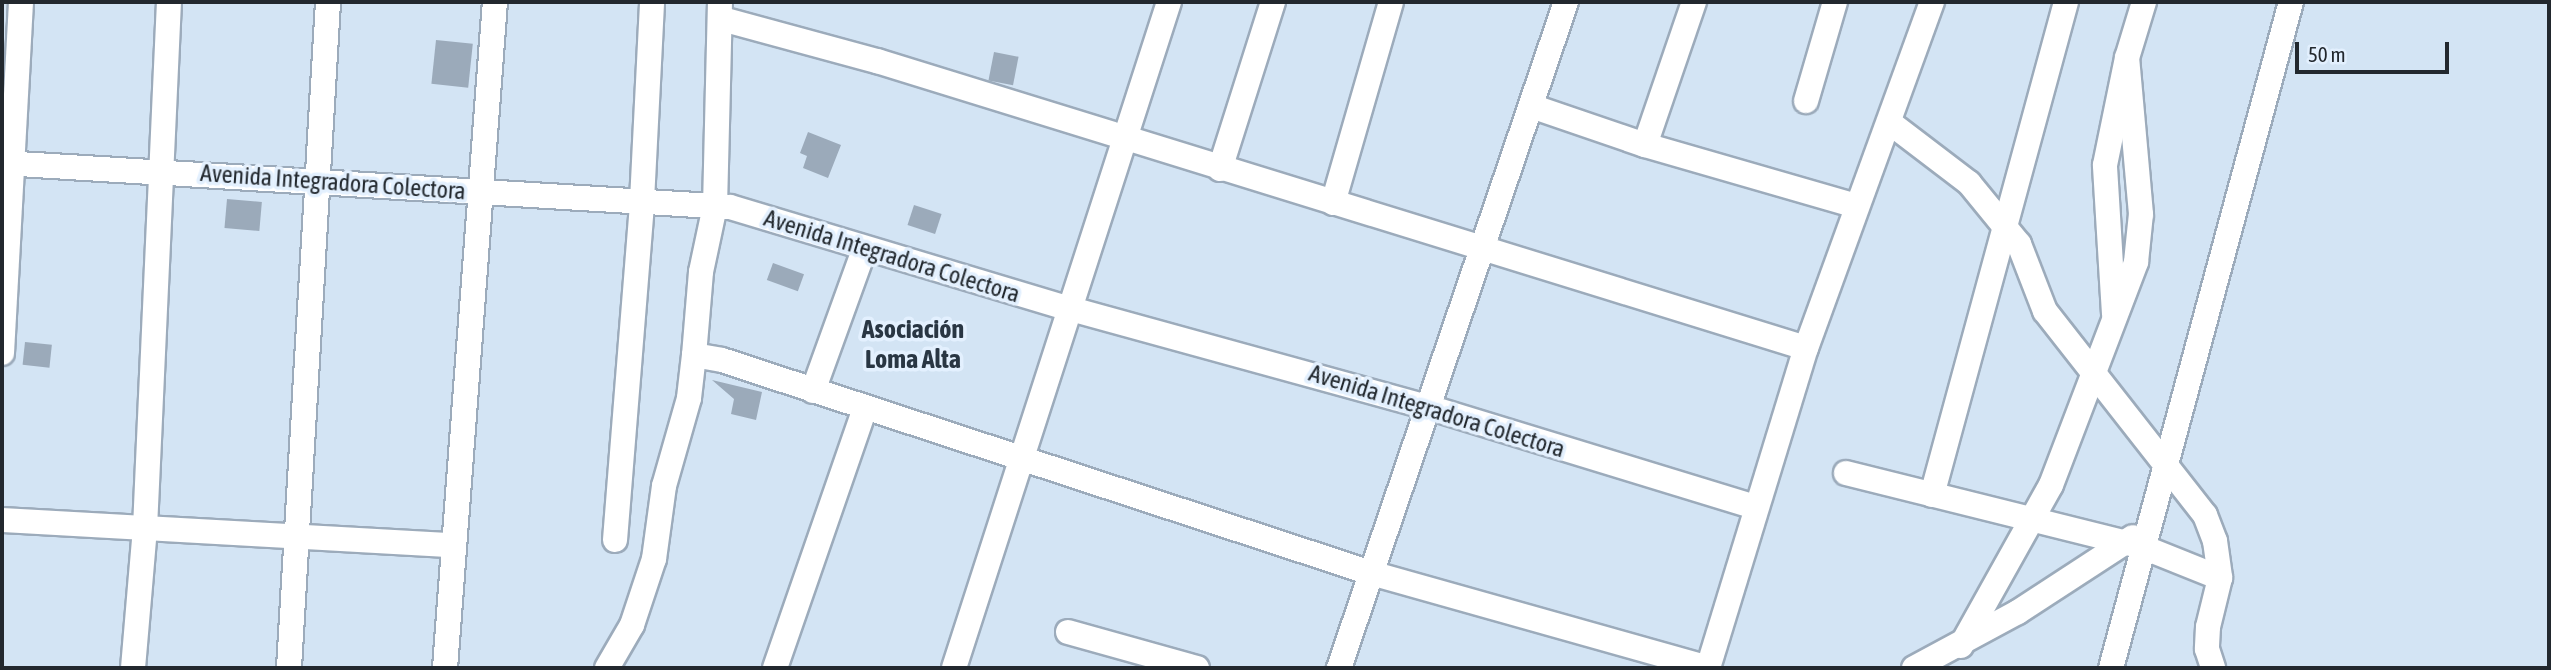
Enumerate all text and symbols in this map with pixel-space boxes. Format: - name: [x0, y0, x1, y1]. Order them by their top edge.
- scale bar: [2299, 28, 2453, 72]
- text: 50 m: [2308, 42, 2346, 66]
- street label: Avenida Integradora Colectora: [199, 158, 467, 206]
- street label: Avenida Integradora Colectora: [761, 203, 1023, 309]
- district label: Asociación Loma Alta: [862, 314, 964, 376]
- street label: Avenida Integradora Colectora: [1306, 358, 1568, 464]

